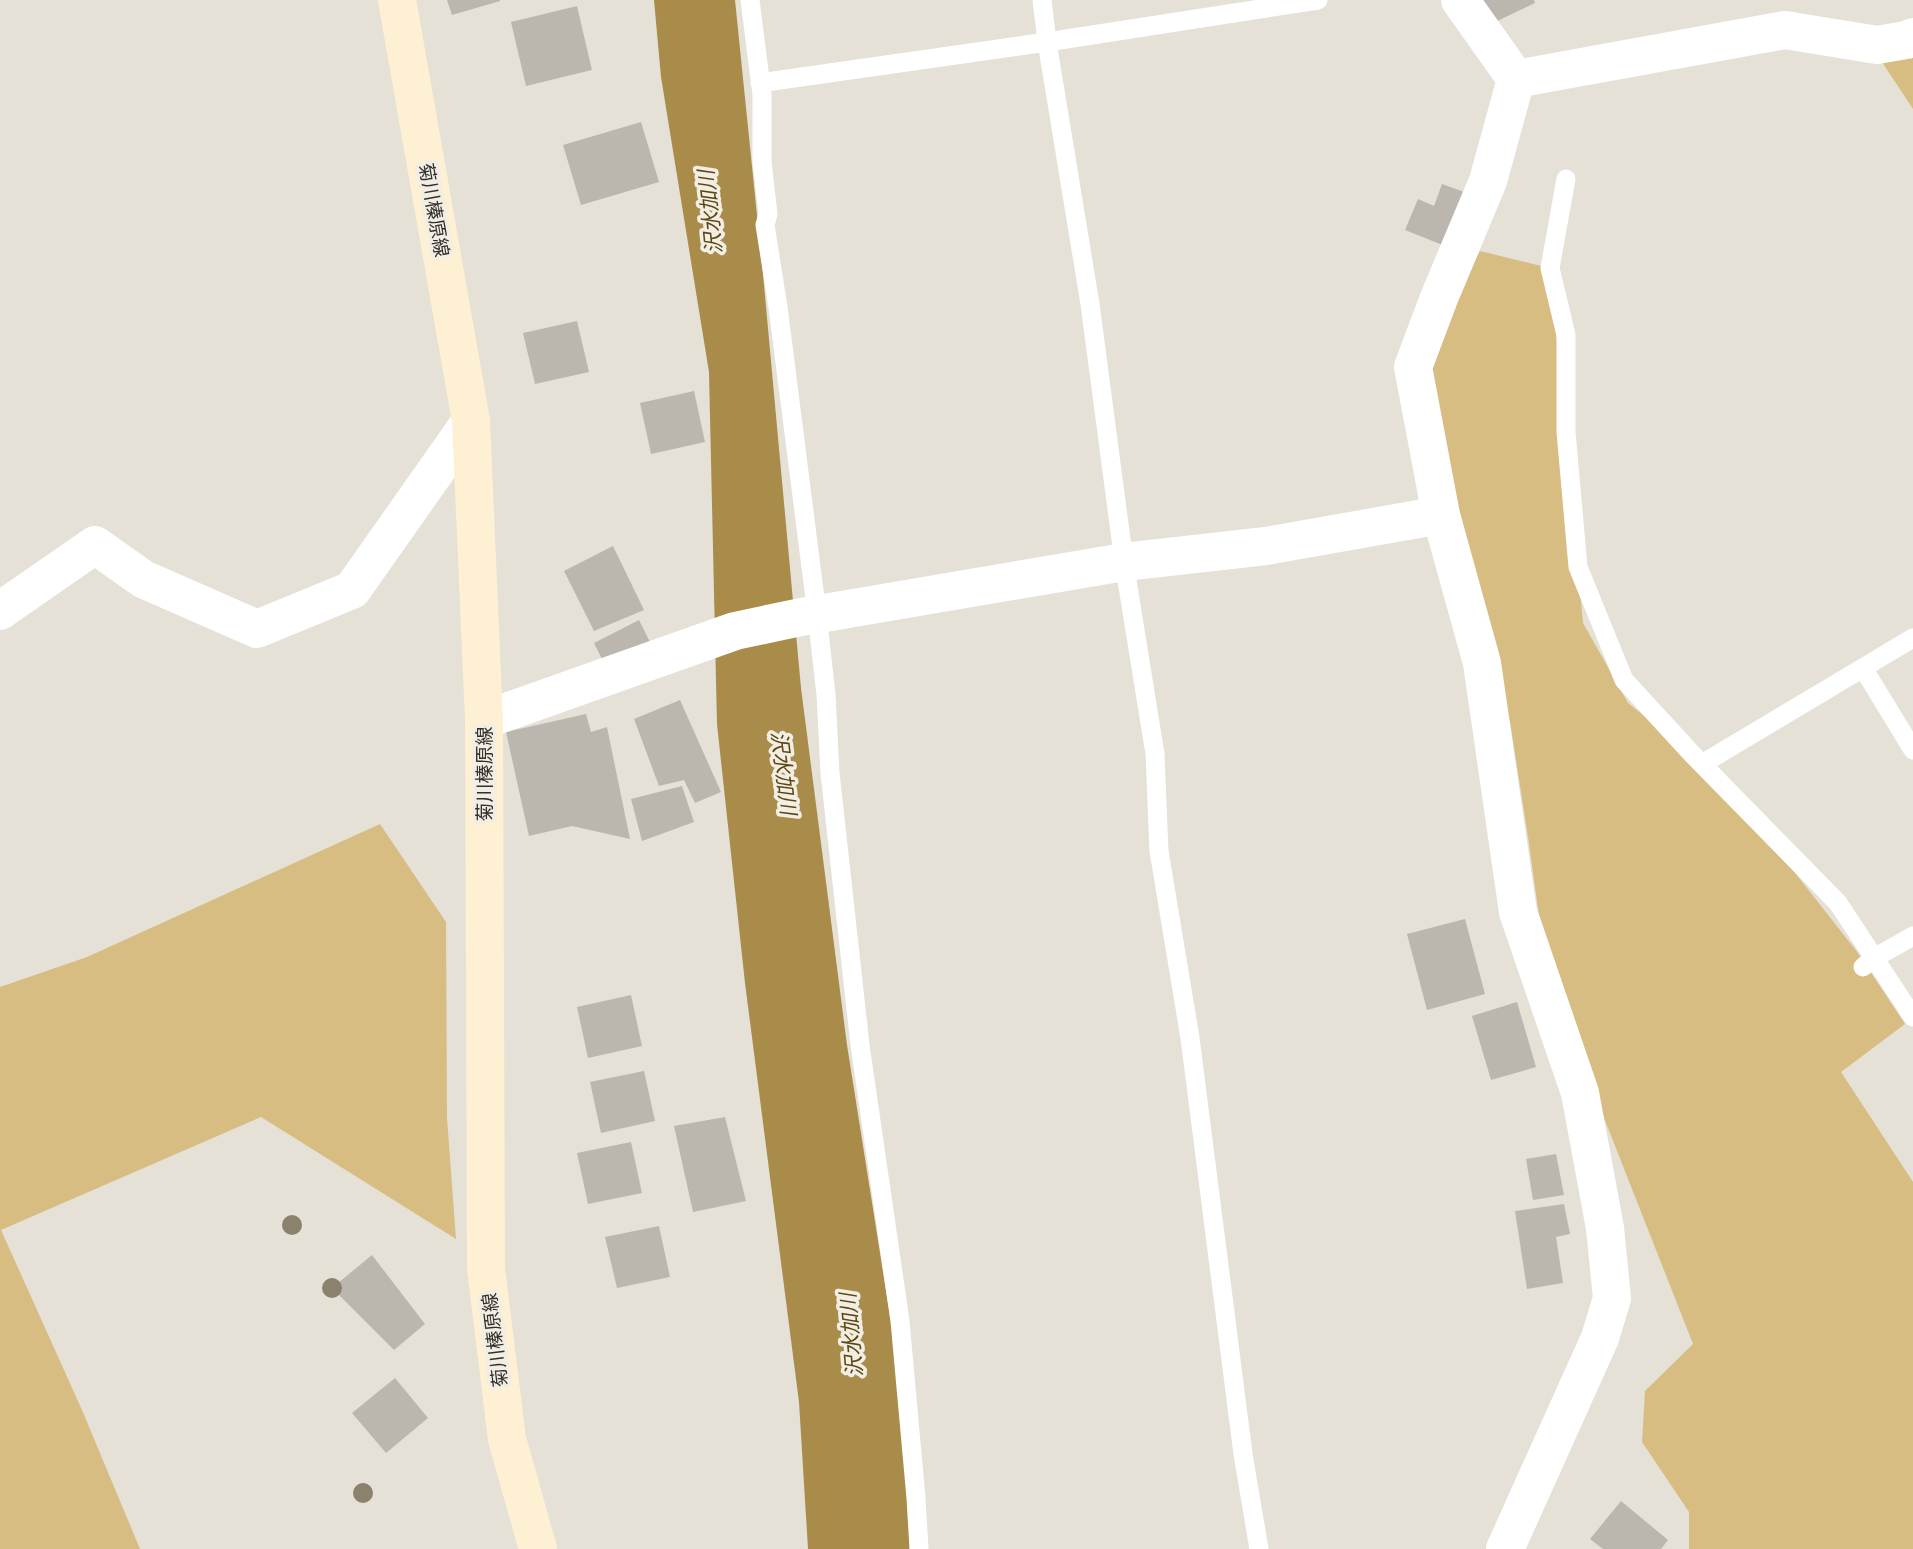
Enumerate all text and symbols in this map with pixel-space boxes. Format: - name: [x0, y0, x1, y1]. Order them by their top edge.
- street label: 菊川榛原線: [414, 161, 454, 259]
- water label: 沢水加川: [693, 167, 727, 255]
- street label: 菊川榛原線: [473, 726, 496, 822]
- water label: 沢水加川: [766, 730, 802, 818]
- water label: 沢水加川: [835, 1290, 867, 1378]
- street label: 菊川榛原線: [478, 1291, 512, 1389]

